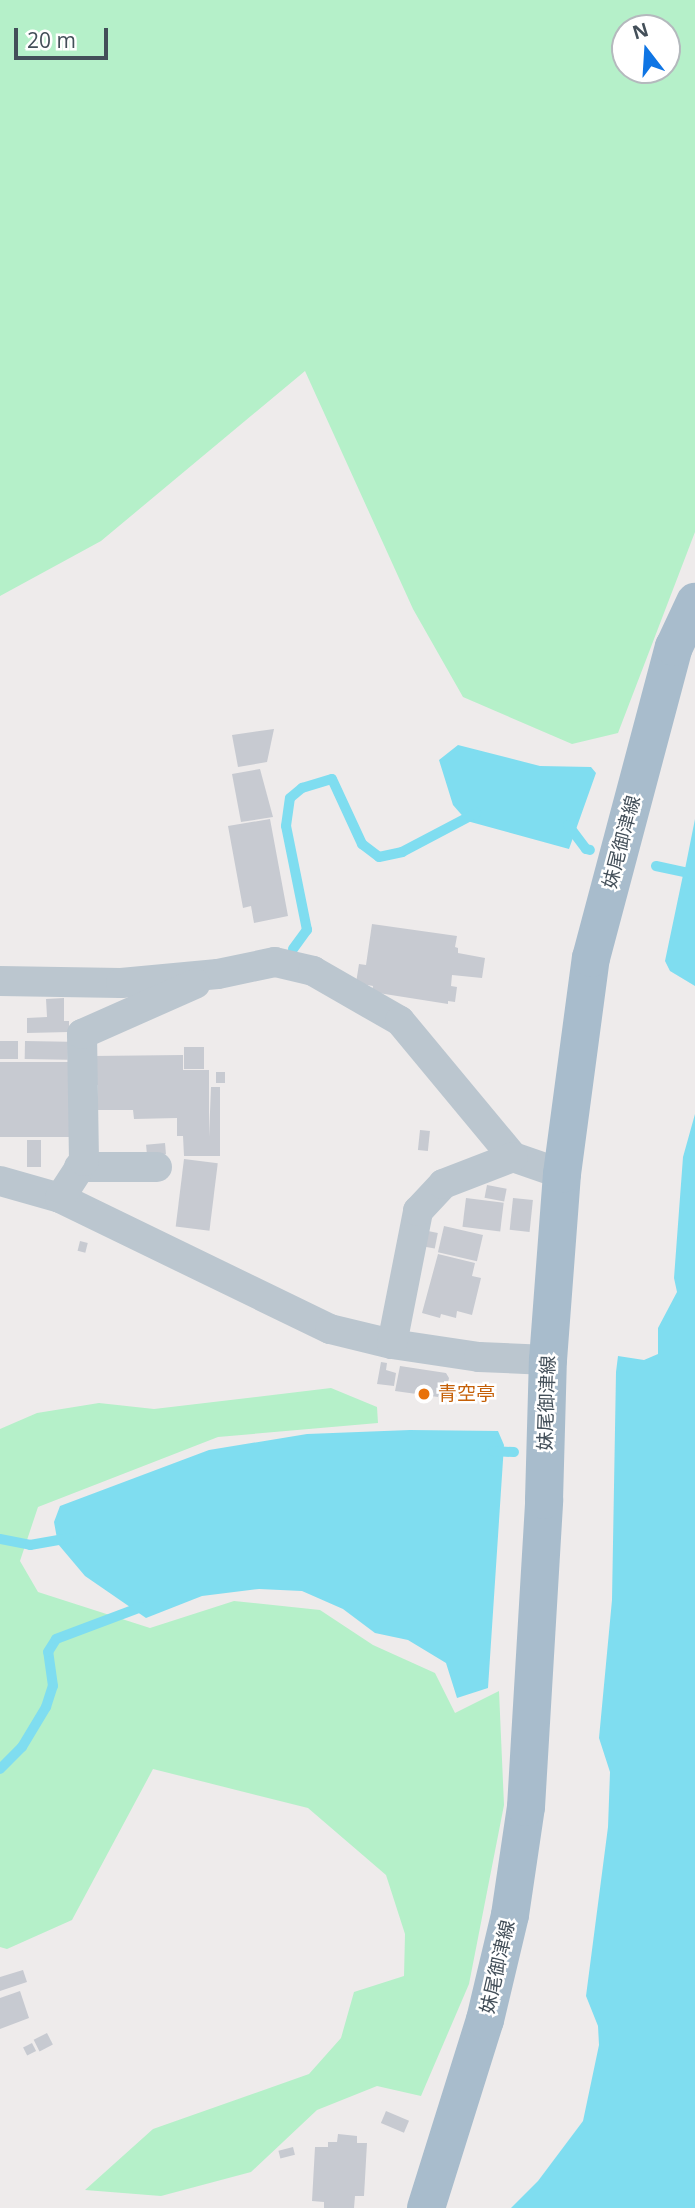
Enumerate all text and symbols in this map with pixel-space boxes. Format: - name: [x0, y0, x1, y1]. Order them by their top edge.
- scale bar: [18, 14, 112, 58]
- north arrow: [611, 14, 681, 84]
- text: N: [629, 16, 652, 46]
- text: 20 m: [27, 26, 76, 54]
- street label: 妹尾御津線: [599, 793, 645, 891]
- street label: 妹尾御津線: [534, 1355, 560, 1451]
- place label: 青空亭: [438, 1383, 495, 1405]
- marker: 青空亭: [416, 1386, 432, 1402]
- street label: 妹尾御津線: [476, 1918, 520, 2016]

